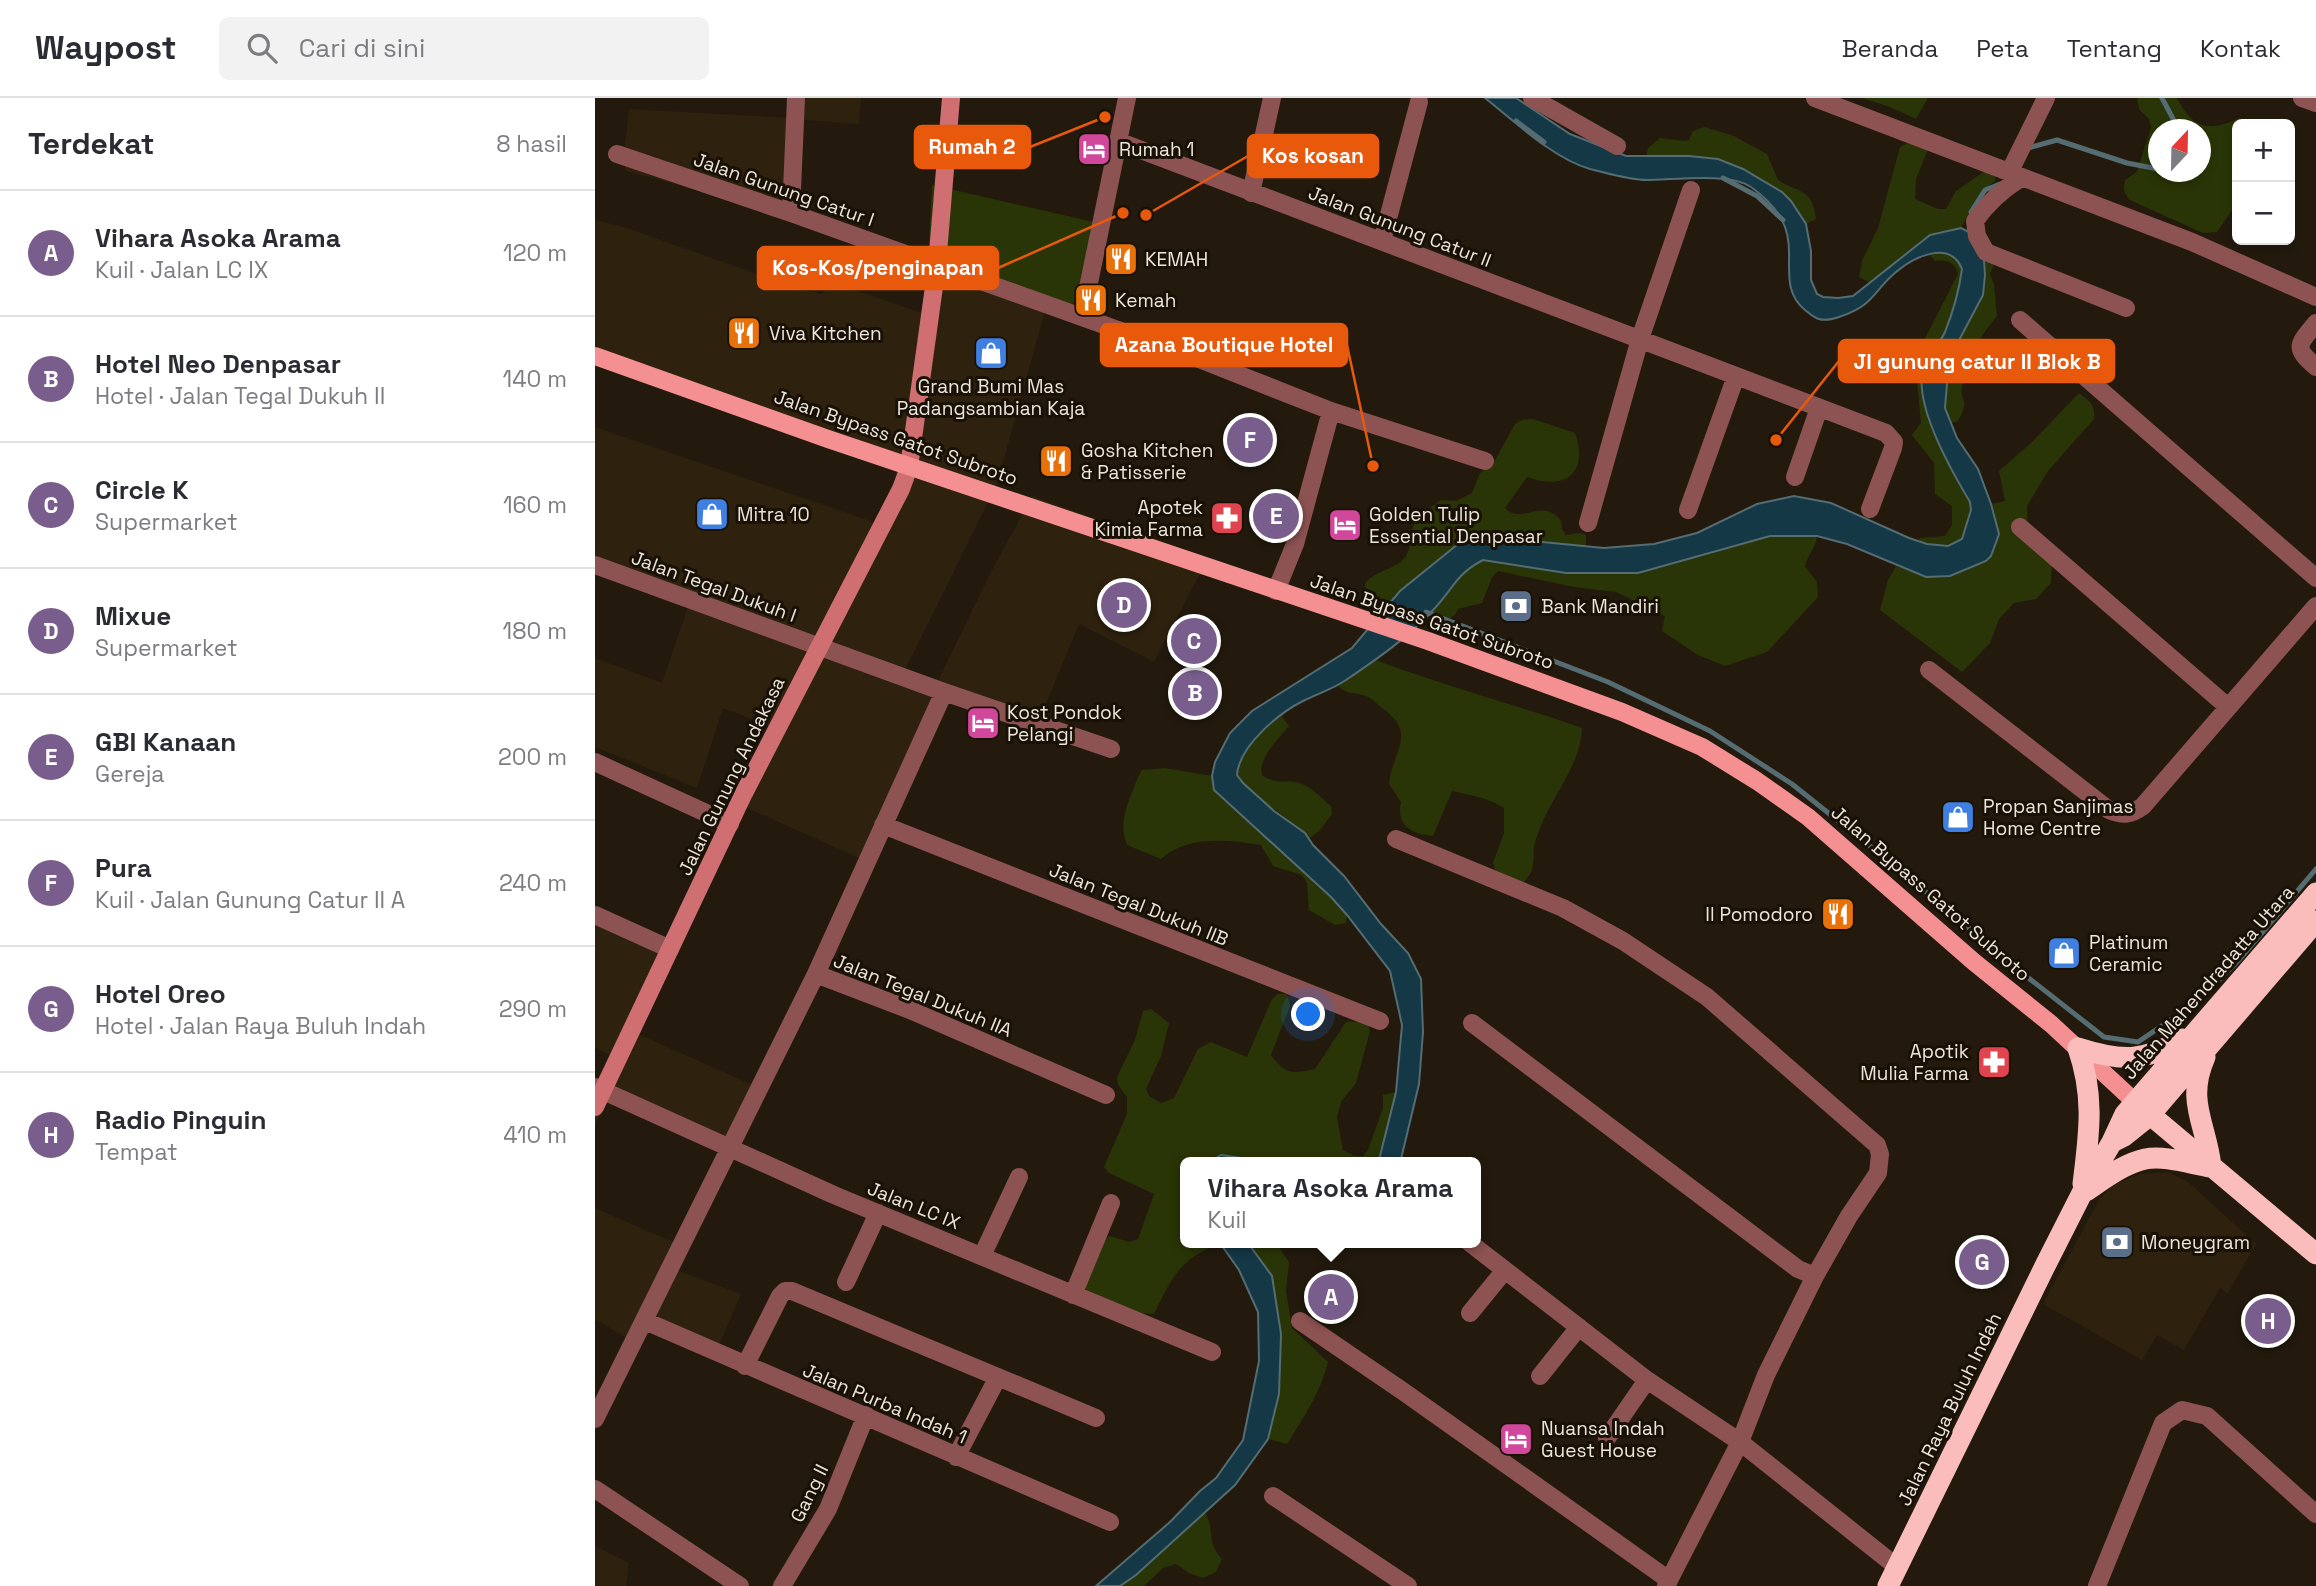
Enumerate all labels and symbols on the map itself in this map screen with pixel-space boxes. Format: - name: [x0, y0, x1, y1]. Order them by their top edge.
- north arrow: [2148, 119, 2211, 182]
- callout: Rumah 2: [915, 126, 1030, 168]
- hotel icon: Rumah 1: [1075, 130, 1113, 168]
- text: Rumah 2: [928, 133, 1016, 160]
- callout: Kos kosan: [1248, 135, 1378, 177]
- place label: Rumah 1: [1119, 137, 1194, 162]
- text: Kos kosan: [1262, 142, 1364, 169]
- street label: Jalan Gunung Catur I: [690, 147, 877, 232]
- street label: Jalan Gunung Catur II: [1305, 180, 1495, 273]
- restaurant icon: KEMAH: [1102, 240, 1140, 278]
- callout: Kos-Kos/penginapan: [758, 247, 998, 289]
- place label: KEMAH: [1145, 247, 1208, 272]
- text: Kos-Kos/penginapan: [772, 254, 984, 281]
- restaurant icon: Kemah: [1072, 281, 1110, 319]
- place label: Kemah: [1115, 288, 1176, 313]
- restaurant icon: Viva Kitchen: [725, 314, 763, 352]
- place label: Viva Kitchen: [769, 321, 882, 346]
- callout: Azana Boutique Hotel: [1101, 324, 1347, 366]
- text: Azana Boutique Hotel: [1115, 331, 1333, 358]
- shop icon: Grand Bumi Mas Padangsambian Kaja: [972, 334, 1010, 372]
- callout: Jl gunung catur II Blok B: [1839, 340, 2114, 382]
- text: Jl gunung catur II Blok B: [1853, 348, 2101, 375]
- place label: Grand Bumi Mas Padangsambian Kaja: [897, 374, 1085, 421]
- street label: Jalan Bypass Gatot Subroto: [771, 384, 1021, 491]
- pin: F: [1227, 414, 1273, 466]
- place label: Gosha Kitchen & Patisserie: [1081, 438, 1213, 485]
- restaurant icon: Gosha Kitchen & Patisserie: [1037, 442, 1075, 480]
- pin: E: [1253, 490, 1299, 542]
- shop icon: Mitra 10: [693, 495, 731, 533]
- place label: Apotek Kimia Farma: [1094, 495, 1203, 542]
- pharmacy icon: Apotek Kimia Farma: [1208, 499, 1246, 537]
- place label: Mitra 10: [737, 502, 810, 527]
- place label: Golden Tulip Essential Denpasar: [1369, 502, 1543, 549]
- hotel icon: Golden Tulip Essential Denpasar: [1326, 506, 1364, 544]
- street label: Jalan Tegal Dukuh I: [628, 545, 800, 628]
- street label: Jalan Bypass Gatot Subroto: [1307, 568, 1557, 675]
- pin: D: [1101, 579, 1147, 631]
- bank icon: Bank Mandiri: [1497, 587, 1535, 625]
- place label: Bank Mandiri: [1541, 594, 1659, 619]
- pin: C: [1171, 615, 1217, 667]
- pin: B: [1172, 667, 1218, 719]
- street label: Jalan Gunung Andakasa: [672, 673, 791, 880]
- place label: Kost Pondok Pelangi: [1007, 700, 1122, 747]
- hotel icon: Kost Pondok Pelangi: [964, 704, 1002, 742]
- place label: Propan Sanjimas Home Centre: [1983, 794, 2133, 841]
- shop icon: Propan Sanjimas Home Centre: [1939, 798, 1977, 836]
- street label: Jalan Bypass Gatot Subroto: [1826, 800, 2036, 987]
- street label: Jalan Tegal Dukuh IIB: [1046, 857, 1232, 952]
- street label: Jalan Mahendradatta Utara: [2117, 880, 2300, 1085]
- restaurant icon: Il Pomodoro: [1819, 895, 1857, 933]
- place label: Il Pomodoro: [1705, 902, 1813, 927]
- place label: Platinum Ceramic: [2089, 930, 2168, 977]
- shop icon: Platinum Ceramic: [2045, 934, 2083, 972]
- street label: Jalan Tegal Dukuh IIA: [830, 948, 1016, 1043]
- your location: [1291, 997, 1325, 1031]
- place label: Apotik Mulia Farma: [1860, 1039, 1969, 1086]
- pharmacy icon: Apotik Mulia Farma: [1975, 1043, 2013, 1081]
- street label: Jalan LC IX: [864, 1176, 964, 1235]
- bank icon: Moneygram: [2098, 1223, 2136, 1261]
- place label: Moneygram: [2141, 1230, 2250, 1255]
- pin: G: [1959, 1236, 2005, 1288]
- pin: A: [1308, 1271, 1354, 1323]
- pin: H: [2245, 1295, 2291, 1347]
- street label: Jalan Raya Buluh Indah: [1892, 1308, 2007, 1510]
- street label: Jalan Purba Indah 1: [799, 1358, 971, 1449]
- place label: Nuansa Indah Guest House: [1541, 1416, 1665, 1463]
- hotel icon: Nuansa Indah Guest House: [1497, 1420, 1535, 1458]
- street label: Gang II: [785, 1460, 834, 1526]

